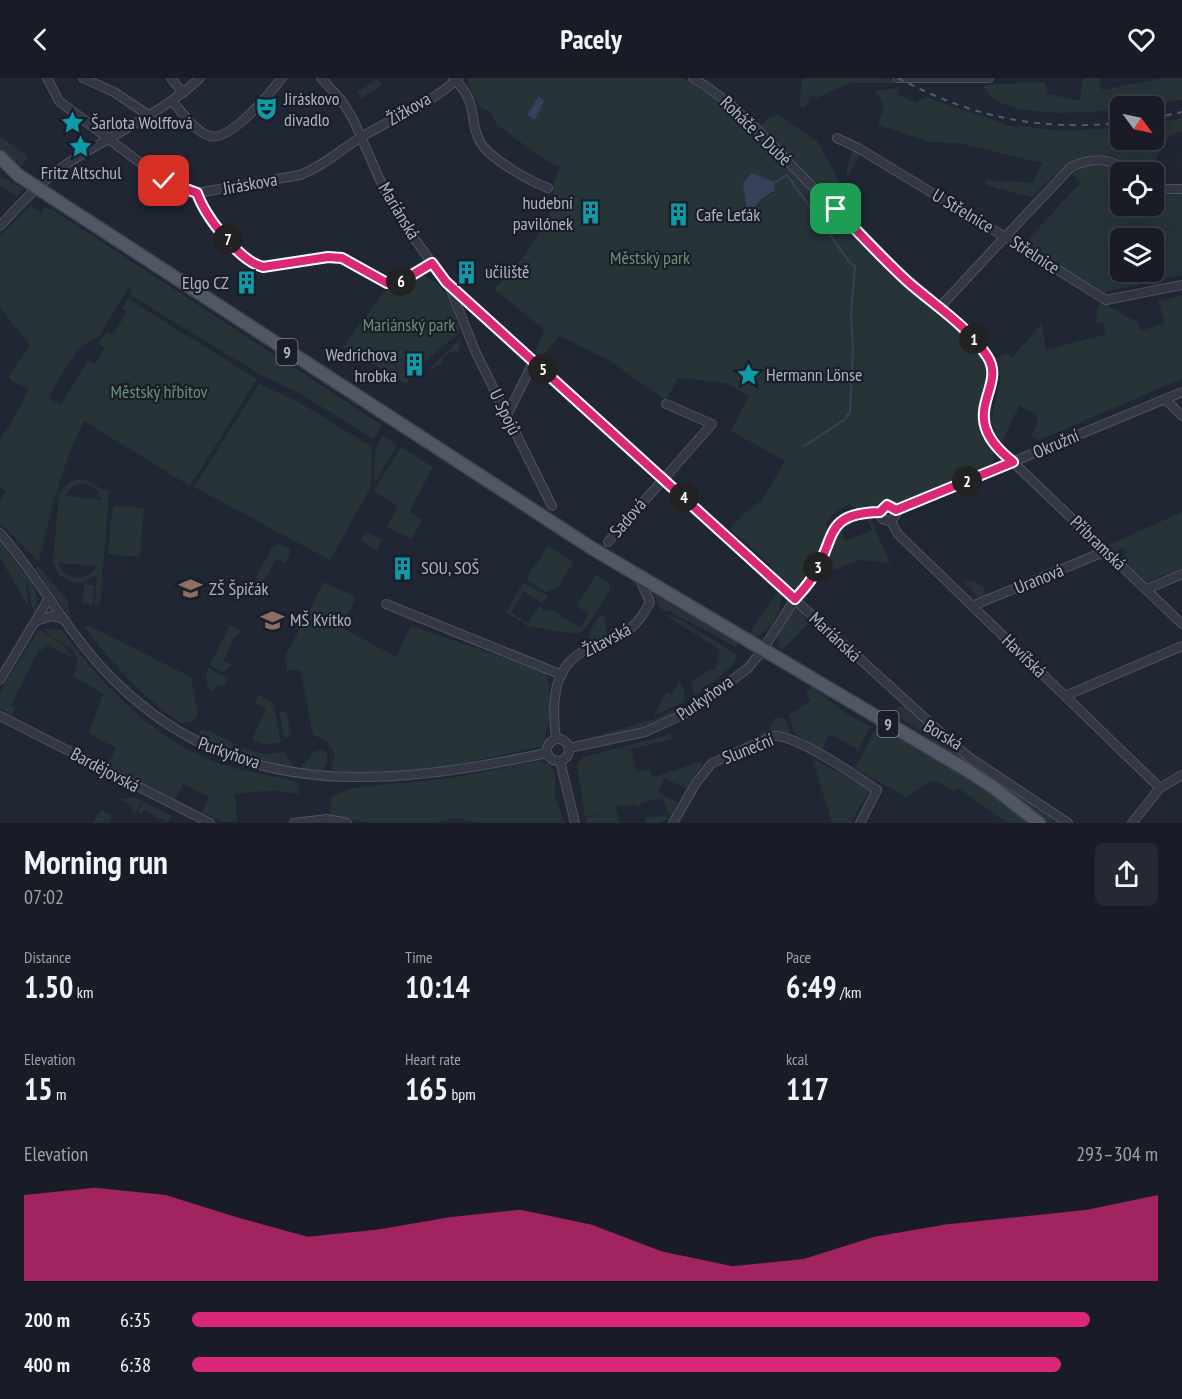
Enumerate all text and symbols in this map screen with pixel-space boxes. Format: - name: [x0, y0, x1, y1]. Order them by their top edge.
- text: Pacely: [560, 22, 622, 56]
- icon: back: [24, 23, 57, 56]
- icon: heart: [1125, 23, 1158, 56]
- place label: Jiráskovo divadlo: [283, 87, 340, 131]
- street label: Žižkova: [383, 87, 435, 130]
- street label: Roháče z Dubé: [716, 91, 797, 170]
- theatre icon: Jiráskovo divadlo: [253, 96, 279, 122]
- north arrow: [1110, 96, 1164, 150]
- map controls: [1110, 96, 1164, 282]
- place icon: Šarlota Wolffová: [60, 110, 86, 136]
- place label: Šarlota Wolffová: [91, 111, 193, 134]
- place icon: Fritz Altschul: [68, 134, 94, 160]
- pin: [138, 155, 189, 206]
- place label: Fritz Altschul: [41, 161, 122, 184]
- button: locate: [1110, 162, 1164, 216]
- icon: check: [147, 164, 180, 197]
- street label: Jiráskova: [220, 167, 279, 200]
- street label: Mariánská: [373, 178, 425, 244]
- pin: [810, 183, 861, 234]
- street label: U Střelnice: [928, 183, 998, 238]
- place label: hudební pavilónek: [513, 191, 573, 235]
- icon: arrive: [819, 192, 852, 225]
- building icon: hudební pavilónek: [578, 200, 604, 226]
- building icon: Cafe Leťák: [665, 202, 691, 228]
- place label: Cafe Leťák: [696, 203, 760, 226]
- pin: 7: [213, 224, 243, 254]
- button: layers: [1110, 228, 1164, 282]
- text: 7: [224, 229, 232, 249]
- street label: Střelnice: [1006, 230, 1064, 279]
- park label: Městský park: [610, 246, 690, 269]
- building icon: učiliště: [454, 259, 480, 285]
- place label: učiliště: [485, 260, 530, 283]
- pin: 6: [386, 266, 416, 296]
- building icon: Elgo CZ: [234, 270, 260, 296]
- place label: Elgo CZ: [182, 271, 229, 294]
- text: 6: [397, 271, 405, 291]
- park label: Mariánský park: [363, 313, 455, 336]
- pin: 1: [959, 324, 989, 354]
- text: 1: [970, 329, 978, 349]
- road number: 9: [276, 339, 298, 365]
- place label: Wedrichova hrobka: [325, 343, 397, 387]
- building icon: Wedrichova hrobka: [402, 352, 428, 378]
- pin: 5: [528, 354, 558, 384]
- text: 5: [539, 359, 547, 379]
- place icon: Hermann Lönse: [735, 362, 761, 388]
- place label: Hermann Lönse: [766, 363, 862, 386]
- park label: Městský hřbitov: [110, 380, 208, 403]
- street label: U Spojů: [485, 385, 526, 438]
- street label: Okružní: [1029, 424, 1082, 463]
- pin: 2: [952, 466, 982, 496]
- text: 2: [963, 471, 971, 491]
- pin: 4: [669, 482, 699, 512]
- text: 4: [680, 487, 688, 507]
- street label: Sadová: [604, 493, 651, 542]
- street label: Příbramská: [1066, 510, 1131, 575]
- pin: 3: [803, 552, 833, 582]
- building icon: SOU, SOŠ: [390, 555, 416, 581]
- place label: SOU, SOŠ: [421, 556, 480, 579]
- text: 3: [814, 557, 822, 577]
- street label: Uranová: [1011, 558, 1067, 599]
- school or university icon: ZŠ Špičák: [178, 576, 204, 602]
- place label: ZŠ Špičák: [209, 577, 268, 600]
- school or university icon: MŠ Kvítko: [259, 607, 285, 633]
- street label: Mariánská: [805, 607, 866, 666]
- place label: MŠ Kvítko: [290, 608, 352, 631]
- street label: Žitavská: [579, 617, 635, 662]
- street label: Havířská: [997, 629, 1051, 682]
- street label: Purkyňova: [672, 670, 737, 725]
- road number: 9: [878, 711, 898, 737]
- street label: Borská: [920, 714, 967, 755]
- street label: Sluneční: [719, 728, 777, 769]
- street label: Purkyňova: [195, 731, 263, 774]
- street label: Bardějovská: [67, 742, 144, 797]
- text: Morning run: [24, 840, 168, 883]
- button: share: [1095, 843, 1158, 906]
- text: 07:02: [24, 884, 64, 910]
- text: Distance: [24, 947, 71, 967]
- text: Time: [405, 947, 433, 967]
- text: Pace: [786, 947, 811, 967]
- text: 1.50: [24, 967, 73, 1006]
- text: 10:14: [405, 967, 470, 1006]
- text: 6:49: [786, 967, 837, 1006]
- text: km: [73, 982, 93, 1002]
- text: /km: [837, 982, 861, 1002]
- text: Elevation: [24, 1049, 75, 1069]
- text: Heart rate: [405, 1049, 461, 1069]
- text: kcal: [786, 1049, 808, 1069]
- text: 15: [24, 1069, 53, 1108]
- text: 165: [405, 1069, 448, 1108]
- text: 117: [786, 1069, 829, 1108]
- text: m: [53, 1084, 67, 1104]
- text: bpm: [448, 1084, 476, 1104]
- text: Elevation: [24, 1141, 88, 1167]
- text: 293–304 m: [1076, 1141, 1158, 1167]
- text: 200 m: [24, 1307, 70, 1333]
- text: 6:35: [120, 1307, 151, 1333]
- text: 400 m: [24, 1352, 70, 1378]
- text: 6:38: [120, 1352, 151, 1378]

